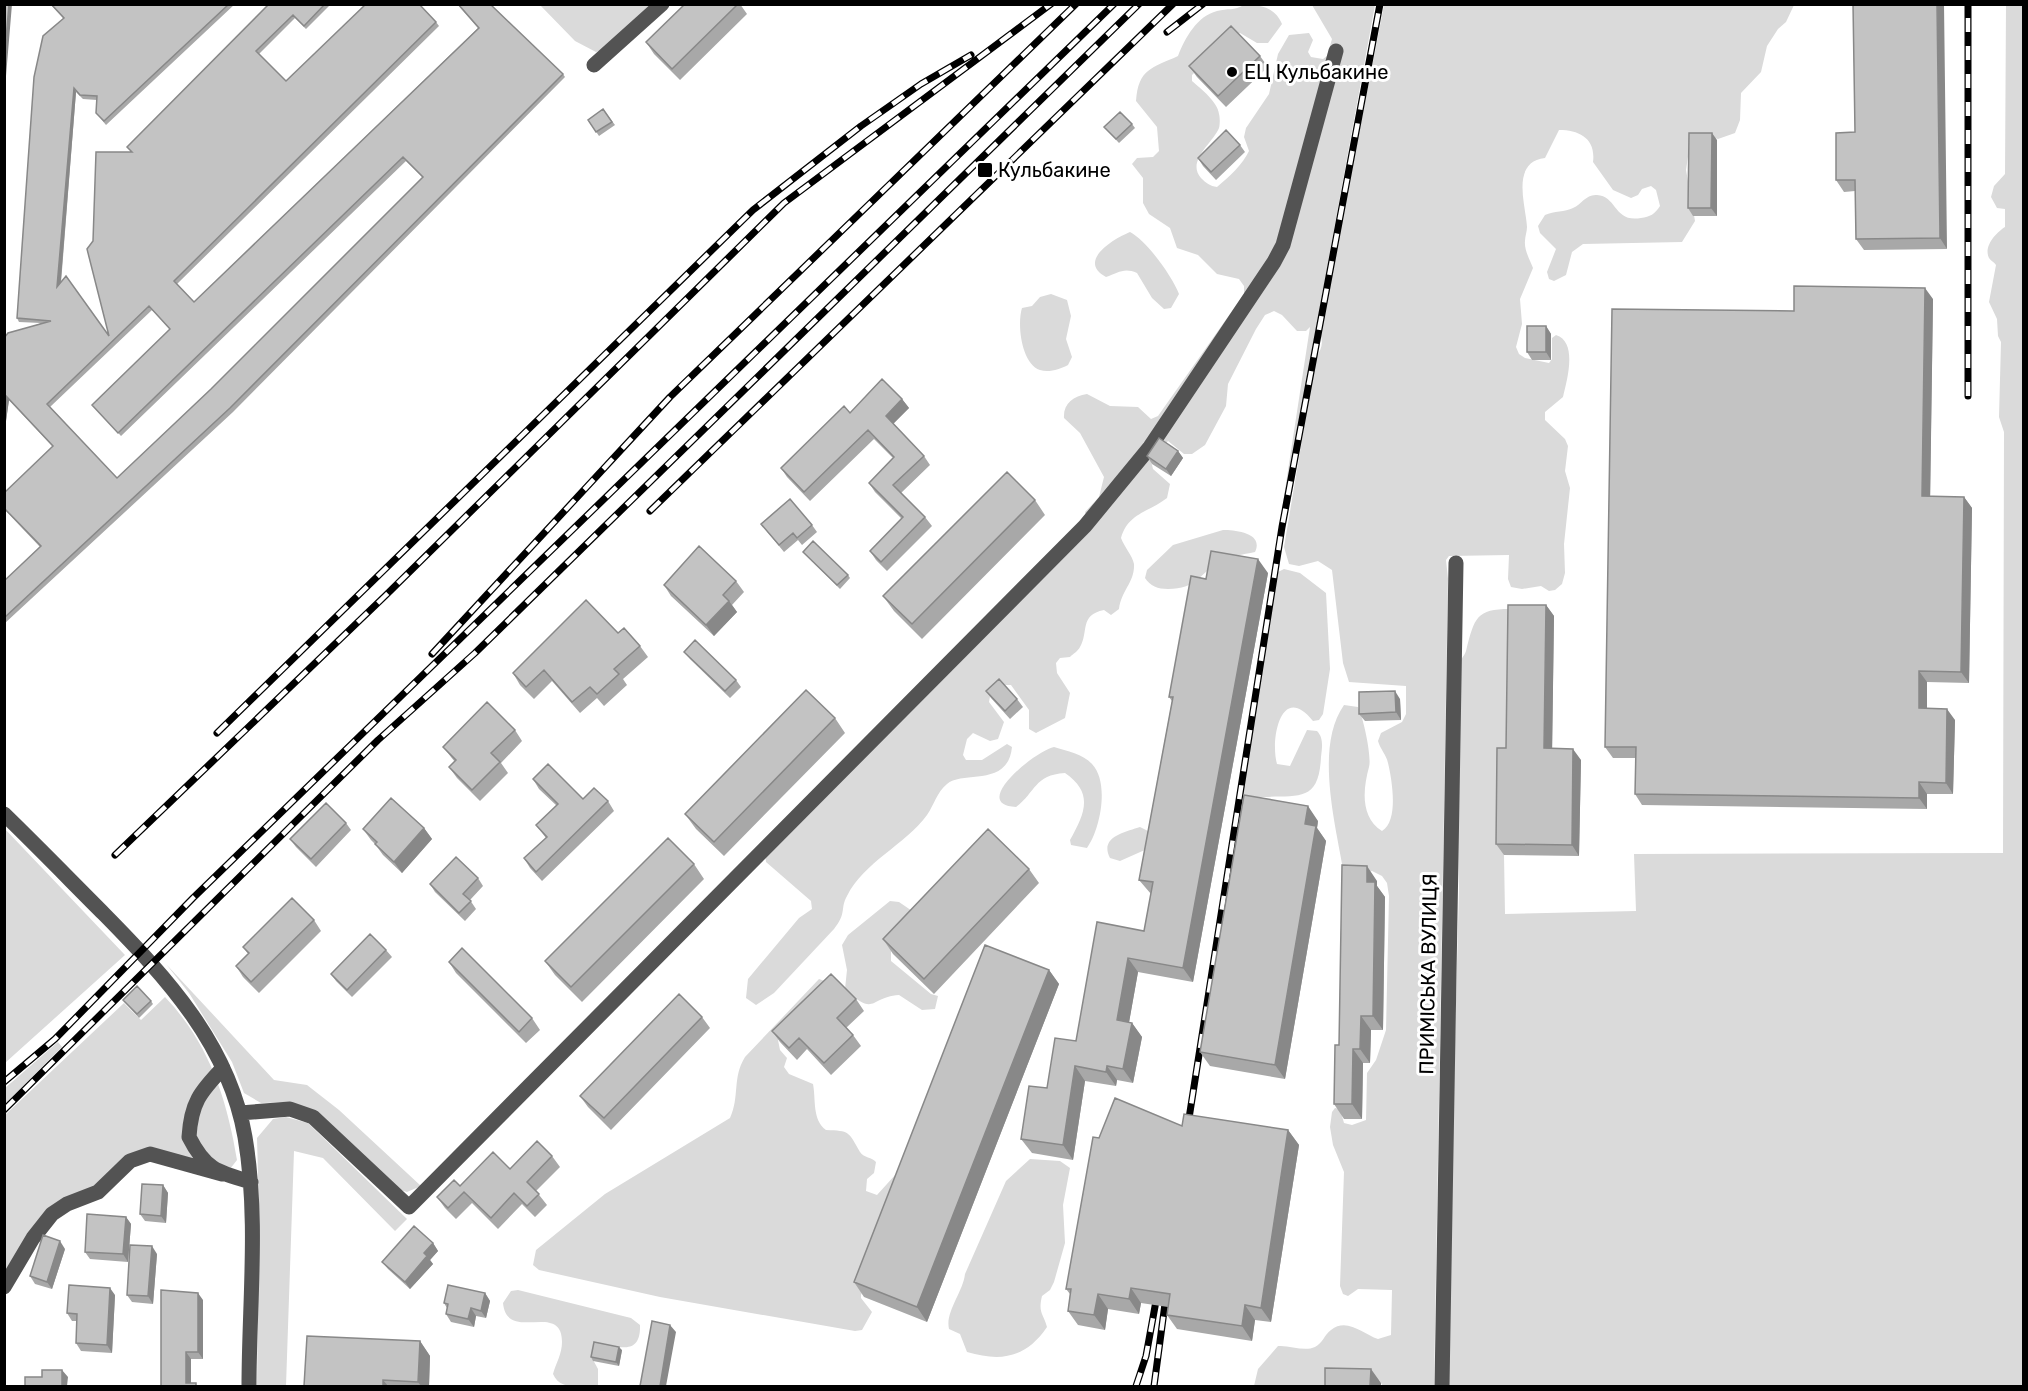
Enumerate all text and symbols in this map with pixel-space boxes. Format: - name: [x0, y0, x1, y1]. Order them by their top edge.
- place label: ЕЦ Кульбакине: [1244, 60, 1388, 84]
- marker: ЕЦ Кульбакине: [1225, 65, 1239, 79]
- place label: Кульбакине: [998, 158, 1111, 182]
- marker: Кульбакине: [976, 161, 994, 179]
- street label: ПРИМІСЬКА ВУЛИЦЯ: [1414, 873, 1442, 1075]

